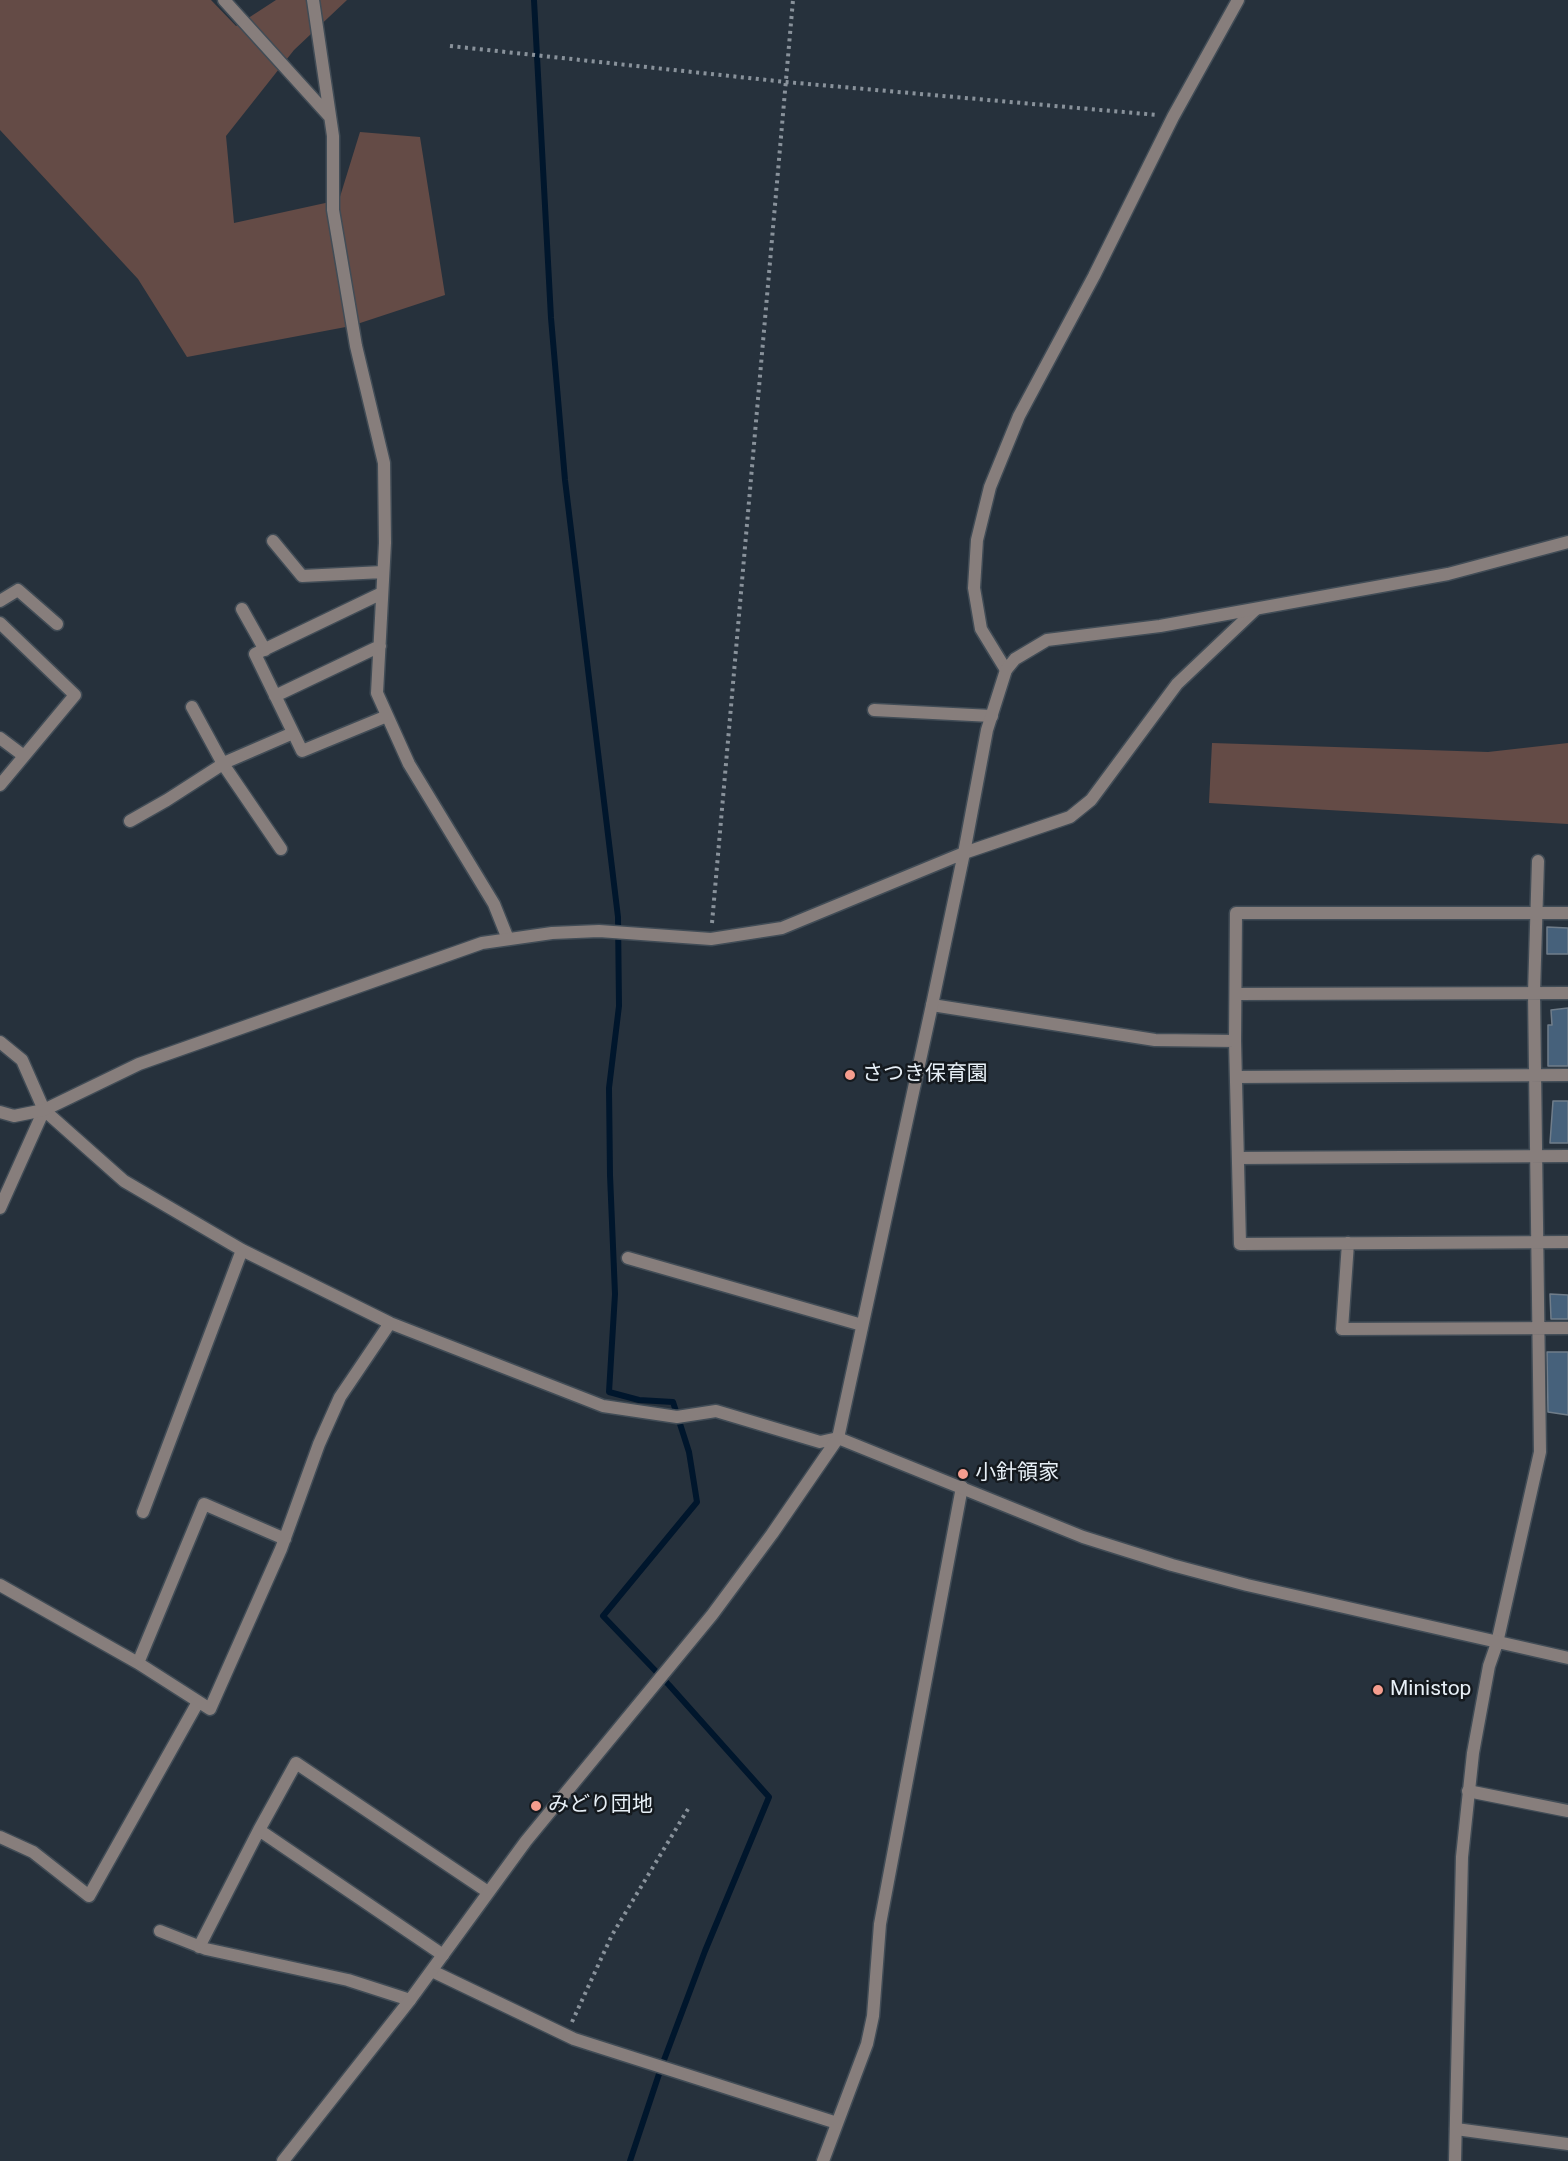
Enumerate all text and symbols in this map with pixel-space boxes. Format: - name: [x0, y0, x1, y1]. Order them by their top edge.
- place label: さつき保育園: [862, 1062, 988, 1088]
- marker: さつき保育園: [843, 1068, 857, 1082]
- place label: 小針領家: [975, 1461, 1059, 1487]
- marker: 小針領家: [956, 1467, 970, 1481]
- place label: Ministop: [1390, 1677, 1471, 1703]
- marker: Ministop: [1371, 1683, 1385, 1697]
- place label: みどり団地: [548, 1793, 653, 1819]
- marker: みどり団地: [529, 1799, 543, 1813]

